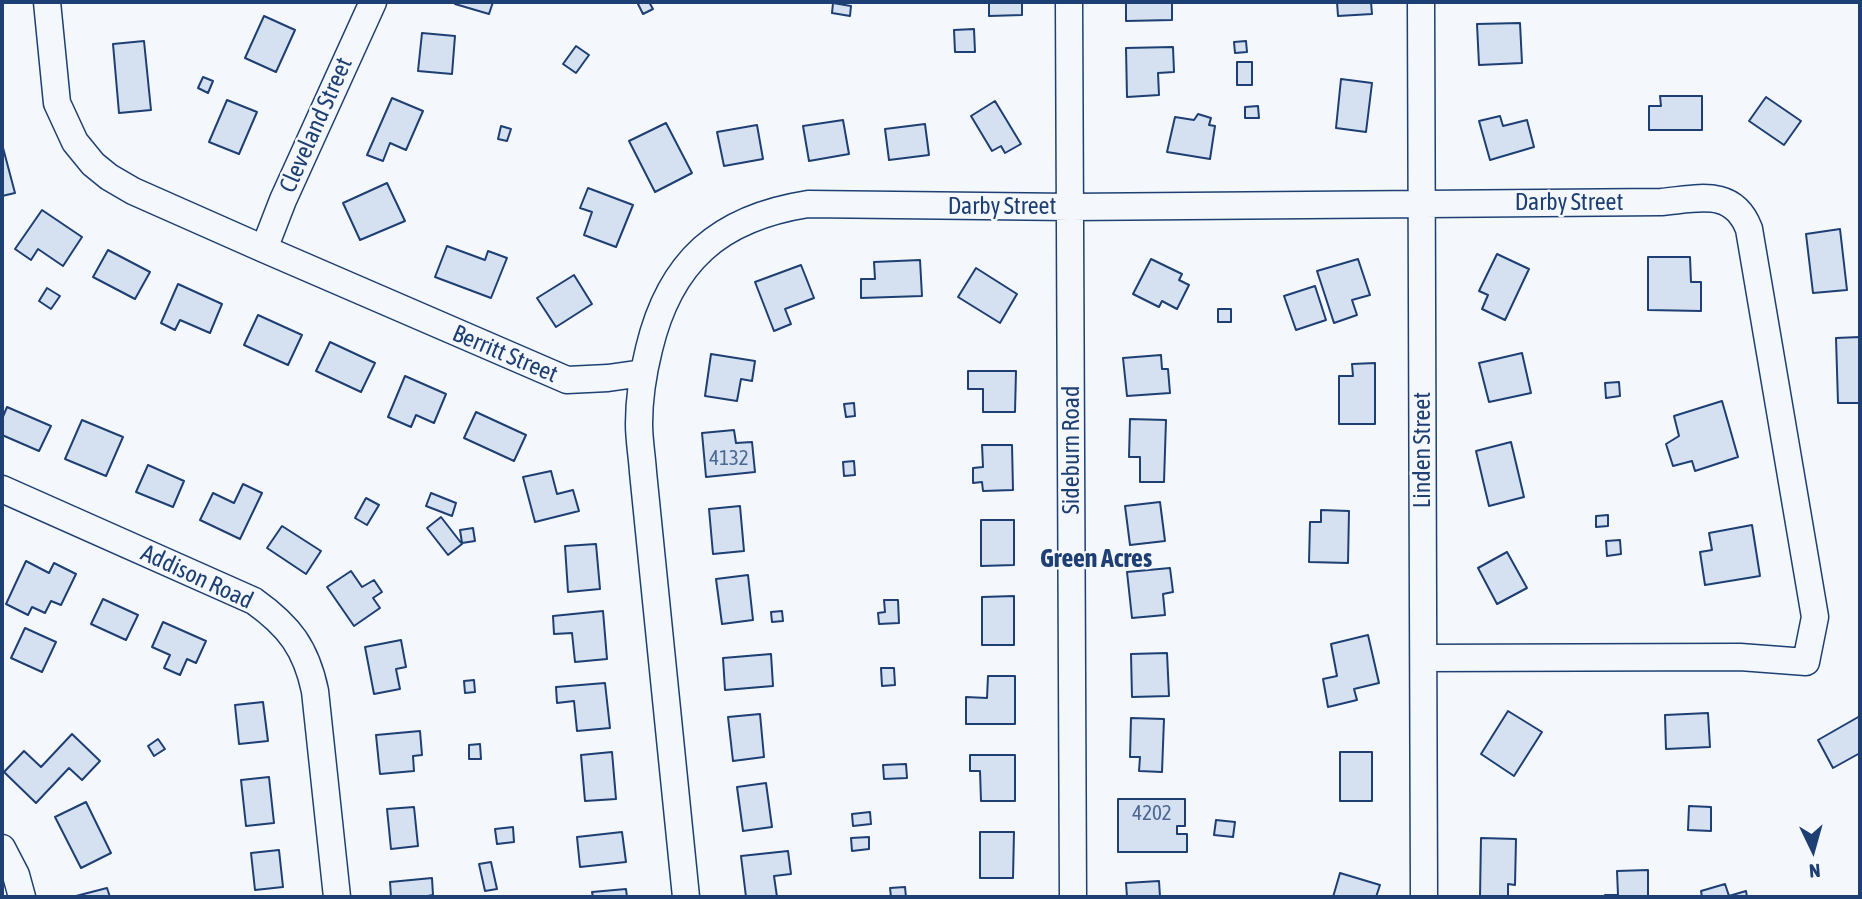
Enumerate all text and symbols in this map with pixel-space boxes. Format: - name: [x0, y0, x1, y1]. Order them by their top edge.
- street label: Cleveland Street: [273, 53, 359, 197]
- street label: Darby Street: [1515, 188, 1623, 216]
- street label: Darby Street: [948, 192, 1056, 220]
- street label: Berritt Street: [448, 319, 562, 389]
- street label: Sideburn Road: [1057, 386, 1085, 514]
- street label: Linden Street: [1408, 392, 1436, 508]
- house number: 4132: [709, 445, 749, 471]
- street label: Addison Road: [136, 538, 258, 616]
- district label: Green Acres: [1040, 543, 1152, 575]
- house number: 4202: [1132, 800, 1172, 826]
- north arrow: [1778, 815, 1848, 885]
- text: N: [1808, 859, 1821, 882]

